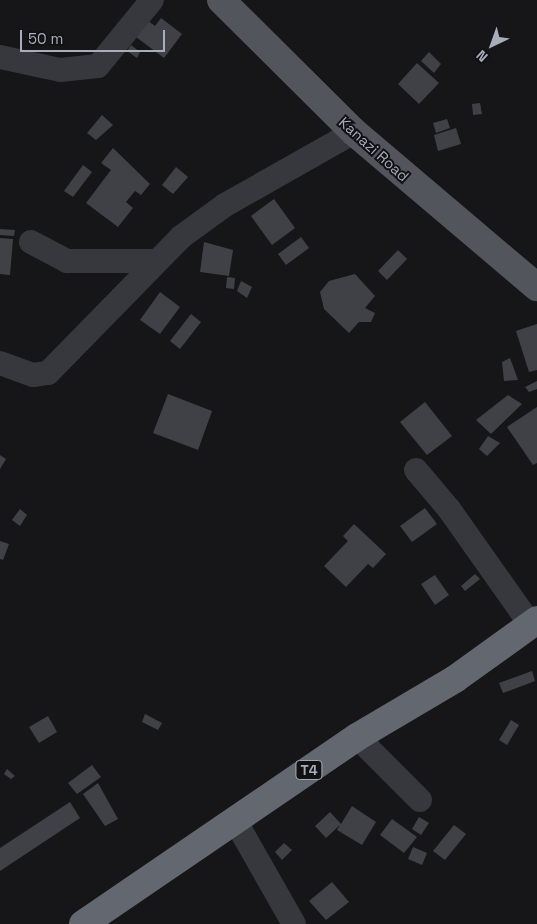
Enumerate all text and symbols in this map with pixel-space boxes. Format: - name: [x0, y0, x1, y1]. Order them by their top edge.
- scale bar: [22, 20, 168, 52]
- north arrow: [467, 20, 517, 70]
- text: 50 m: [28, 29, 63, 48]
- text: N: [472, 46, 491, 66]
- street label: Kanazi Road: [335, 113, 413, 185]
- road number: T4: [295, 758, 323, 782]

